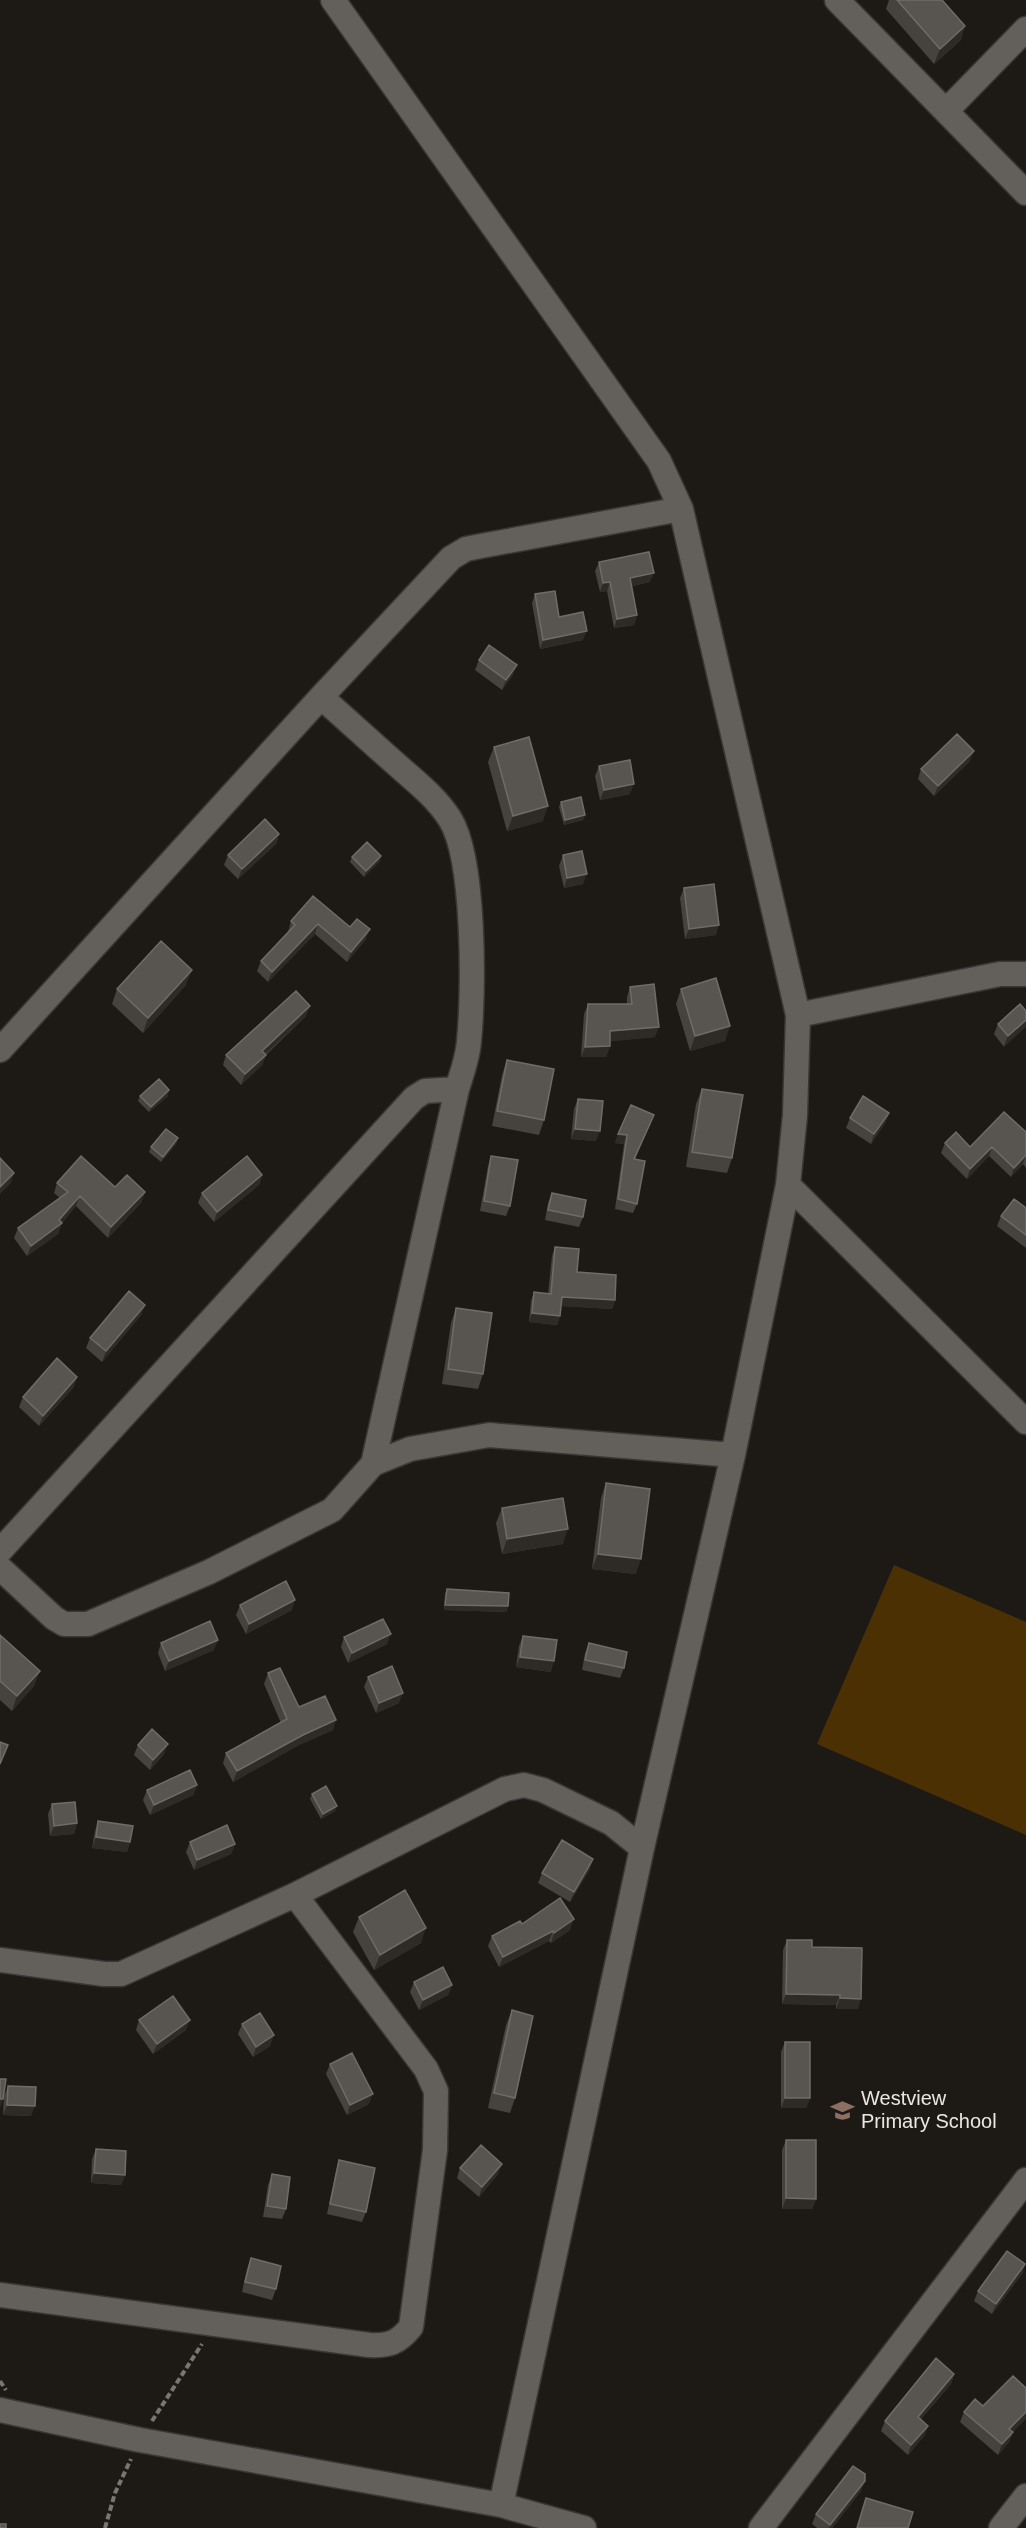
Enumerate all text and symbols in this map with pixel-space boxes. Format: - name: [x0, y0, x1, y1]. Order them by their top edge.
- place label: Westview Primary School: [861, 2087, 997, 2132]
- school or university icon: Westview Primary School: [830, 2097, 856, 2123]

